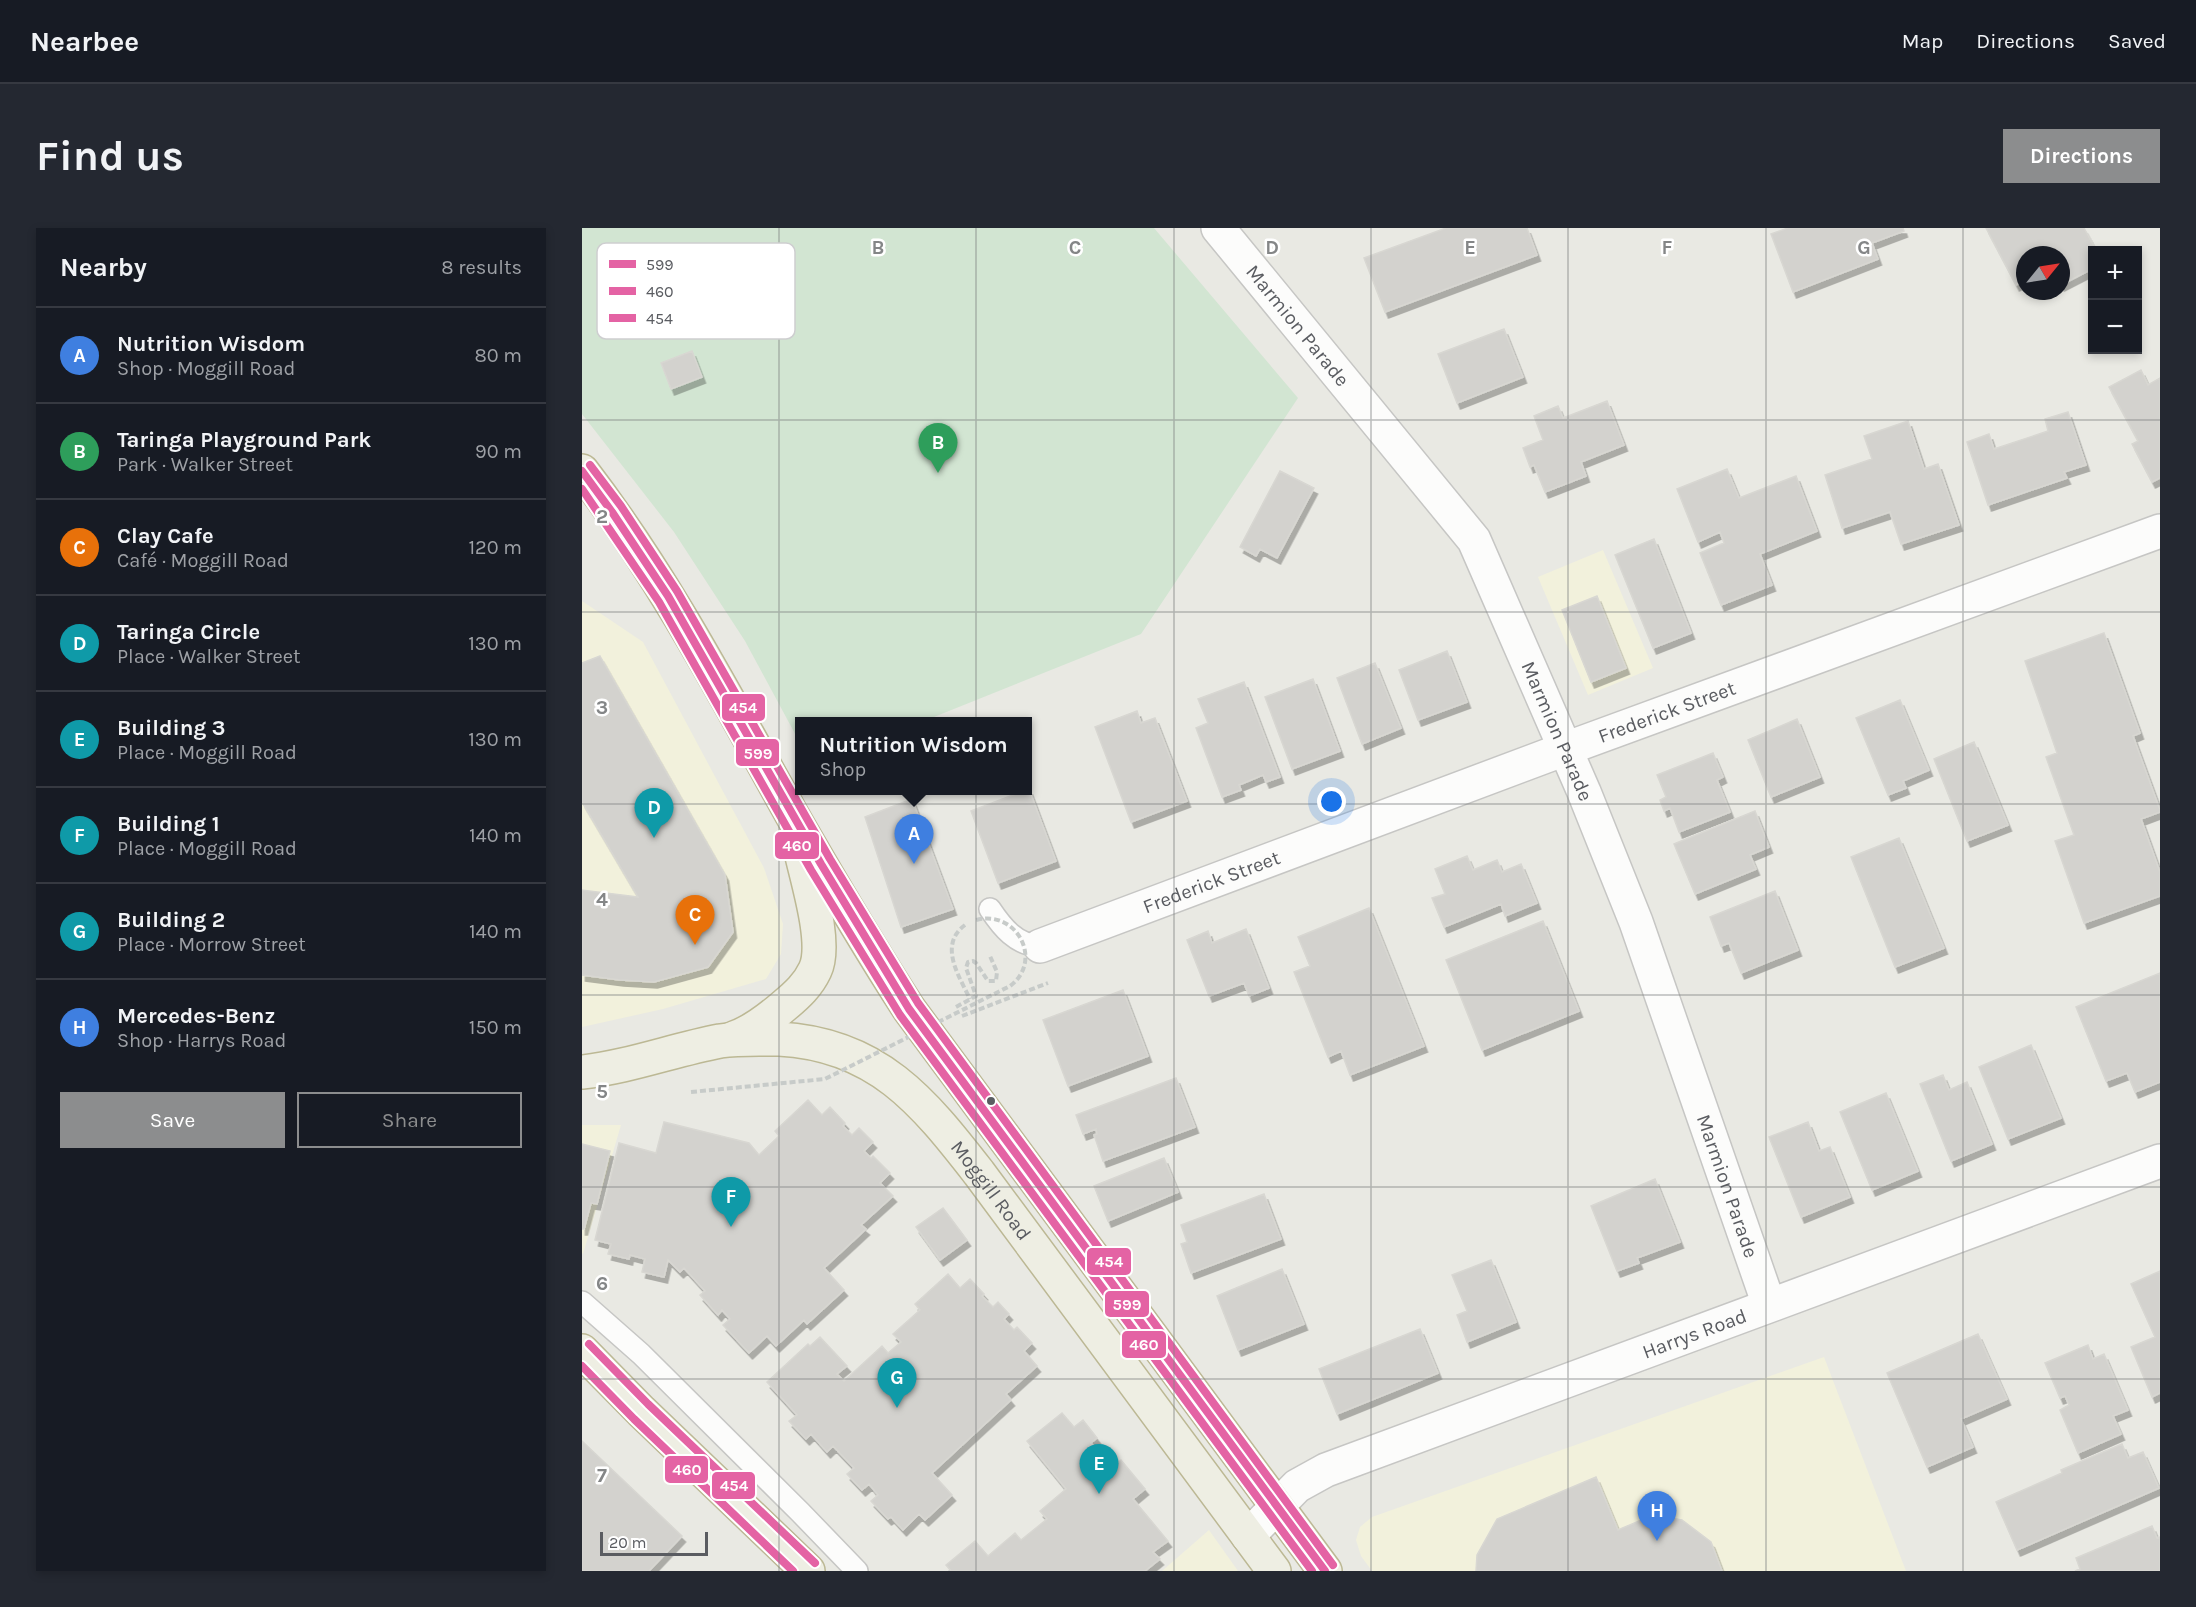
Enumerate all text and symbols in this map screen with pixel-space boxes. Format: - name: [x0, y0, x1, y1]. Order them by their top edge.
- text: Nearbee: [30, 25, 139, 58]
- text: Map: [1902, 29, 1943, 53]
- text: Directions: [1976, 29, 2075, 53]
- text: Saved: [2108, 29, 2166, 53]
- button: Directions: [2003, 129, 2160, 183]
- text: Find us: [36, 131, 184, 181]
- text: B: [872, 236, 884, 259]
- text: C: [1069, 236, 1081, 259]
- text: D: [1265, 236, 1279, 259]
- text: E: [1464, 236, 1476, 259]
- text: F: [1662, 236, 1673, 259]
- text: G: [1857, 236, 1871, 259]
- legend: [597, 243, 795, 339]
- north arrow: [2016, 246, 2070, 300]
- map controls: [2088, 246, 2142, 354]
- button: +: [2088, 246, 2142, 300]
- text: Nearby: [60, 252, 147, 283]
- text: 599: [646, 255, 674, 274]
- text: 8 results: [441, 256, 522, 279]
- street label: Marmion Parade: [1241, 260, 1354, 391]
- text: 460: [646, 282, 674, 301]
- button: −: [2088, 300, 2142, 354]
- text: 454: [646, 309, 673, 328]
- text: Nutrition Wisdom: [117, 331, 305, 357]
- text: A: [73, 344, 86, 367]
- text: 80 m: [474, 344, 522, 367]
- text: Shop · Moggill Road: [117, 357, 295, 380]
- pin: B: [918, 424, 958, 473]
- text: Taringa Playground Park: [117, 427, 371, 453]
- text: B: [73, 440, 86, 463]
- text: 90 m: [475, 440, 522, 463]
- text: Park · Walker Street: [117, 453, 293, 476]
- text: 2: [596, 505, 608, 528]
- text: Clay Cafe: [117, 523, 214, 549]
- text: C: [73, 536, 86, 559]
- text: 120 m: [468, 536, 522, 559]
- text: Café · Moggill Road: [117, 549, 289, 572]
- text: Taringa Circle: [117, 619, 260, 645]
- text: D: [73, 632, 86, 655]
- text: 130 m: [468, 632, 522, 655]
- text: Place · Walker Street: [117, 645, 301, 668]
- street label: Marmion Parade: [1516, 658, 1597, 804]
- street label: Frederick Street: [1595, 676, 1739, 748]
- line badge: 454: [721, 693, 766, 722]
- text: 3: [596, 696, 608, 719]
- text: 454: [729, 698, 758, 717]
- text: Building 3: [117, 715, 225, 741]
- popup: [795, 717, 1032, 795]
- text: E: [74, 728, 85, 751]
- text: 130 m: [468, 728, 522, 751]
- text: Nutrition Wisdom: [819, 732, 1008, 758]
- line badge: 599: [735, 738, 780, 767]
- text: Place · Moggill Road: [117, 741, 297, 764]
- text: 599: [744, 744, 773, 763]
- text: Shop: [819, 758, 866, 781]
- your location: [1317, 787, 1346, 816]
- pin: D: [634, 788, 674, 838]
- text: Building 1: [117, 811, 220, 837]
- pin: A: [894, 814, 934, 864]
- text: F: [74, 824, 85, 847]
- text: 140 m: [469, 824, 522, 847]
- line badge: 460: [774, 831, 820, 860]
- text: 460: [782, 836, 812, 855]
- text: Place · Moggill Road: [117, 837, 297, 860]
- street label: Frederick Street: [1140, 846, 1284, 918]
- text: 4: [596, 888, 608, 911]
- pin: C: [676, 896, 714, 945]
- text: Building 2: [117, 907, 225, 933]
- text: G: [73, 920, 86, 943]
- text: 140 m: [469, 920, 522, 943]
- text: Place · Morrow Street: [117, 933, 306, 956]
- text: Mercedes-Benz: [117, 1003, 275, 1029]
- text: H: [72, 1016, 87, 1039]
- text: 150 m: [469, 1016, 522, 1039]
- text: Shop · Harrys Road: [117, 1029, 286, 1052]
- text: 5: [596, 1080, 608, 1103]
- button: Save: [60, 1092, 285, 1148]
- button: Share: [297, 1092, 522, 1148]
- unlabelled marker: [985, 1095, 997, 1107]
- street label: Marmion Parade: [1692, 1111, 1763, 1261]
- street label: Moggill Road: [946, 1136, 1036, 1245]
- pin: F: [712, 1178, 750, 1227]
- line badge: 454: [1086, 1247, 1132, 1276]
- text: 454: [1095, 1252, 1124, 1271]
- text: 6: [596, 1272, 608, 1295]
- line badge: 599: [1104, 1290, 1150, 1318]
- text: 599: [1113, 1295, 1142, 1314]
- street label: Harrys Road: [1639, 1304, 1750, 1364]
- line badge: 460: [1121, 1330, 1167, 1359]
- text: 460: [1129, 1335, 1159, 1354]
- pin: G: [878, 1358, 916, 1408]
- pin: E: [1080, 1444, 1118, 1494]
- line badge: 460: [664, 1455, 709, 1484]
- text: 460: [672, 1460, 702, 1479]
- text: 7: [597, 1464, 607, 1487]
- line badge: 454: [711, 1471, 756, 1500]
- text: 454: [720, 1476, 749, 1495]
- pin: H: [1638, 1492, 1676, 1541]
- scale bar: [600, 1529, 708, 1556]
- text: 20 m: [609, 1533, 647, 1552]

